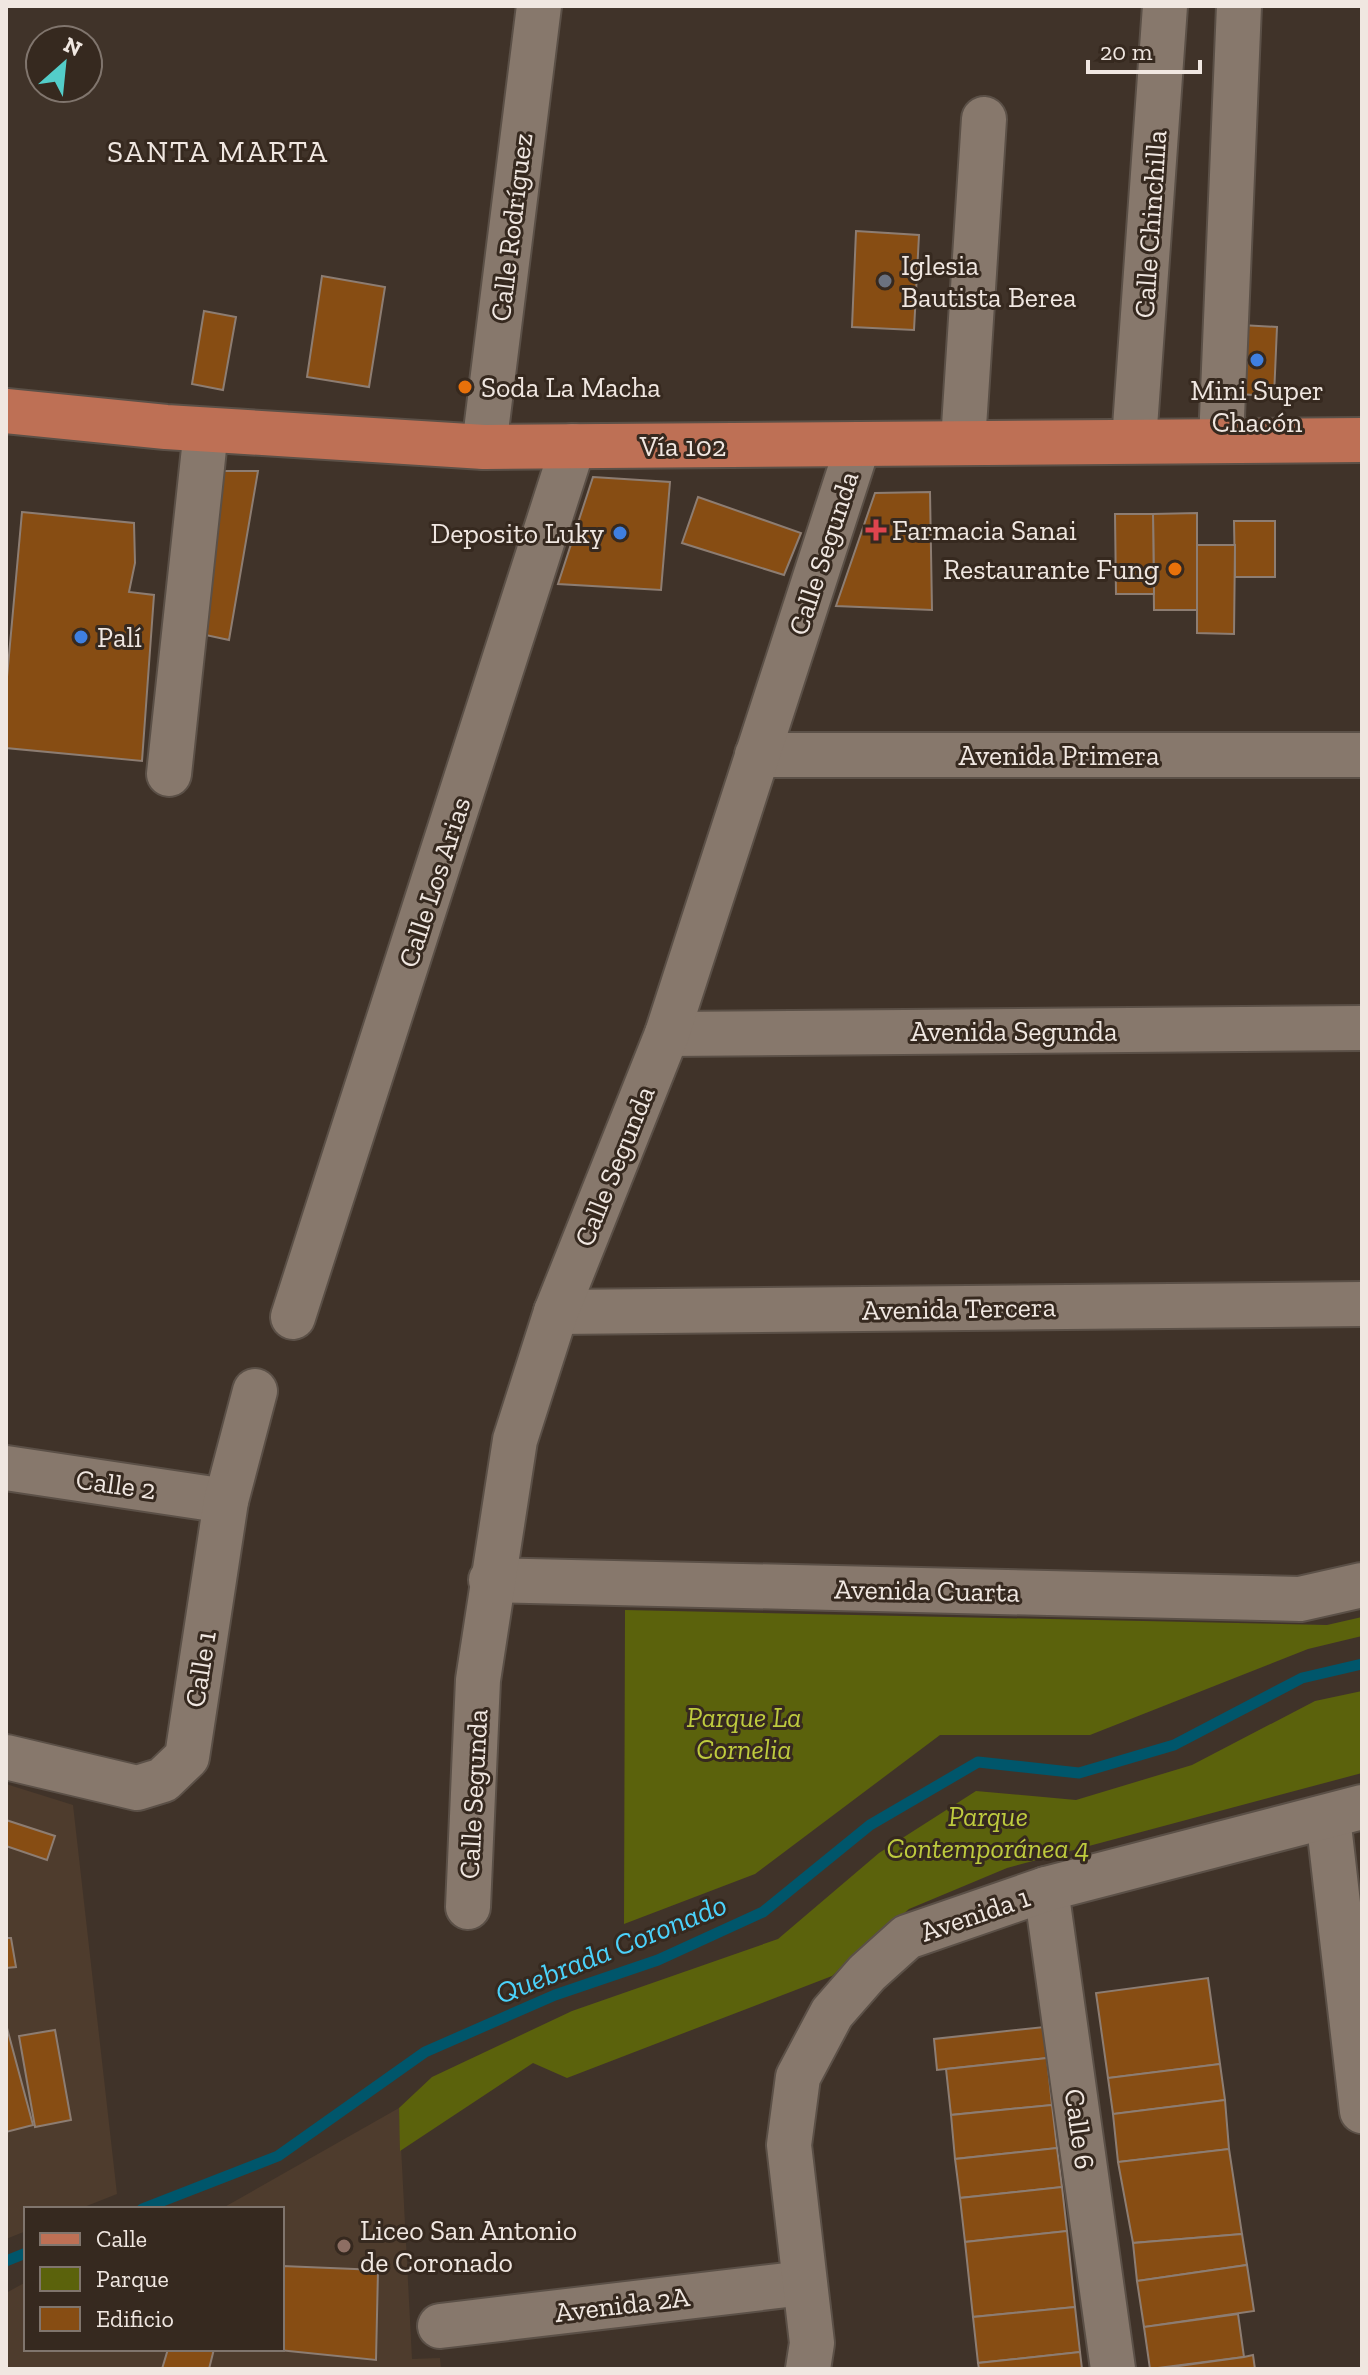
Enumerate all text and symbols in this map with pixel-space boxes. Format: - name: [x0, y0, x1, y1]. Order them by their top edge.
- north arrow: [24, 24, 104, 104]
- scale bar: [1088, 24, 1200, 74]
- text: N: [59, 31, 87, 63]
- text: 20 m: [1100, 37, 1153, 66]
- street label: Calle Chinchilla: [1127, 128, 1174, 319]
- street label: Calle Rodríguez: [484, 131, 539, 323]
- district label: SANTA MARTA: [107, 134, 329, 170]
- place label: Iglesia Bautista Berea: [901, 249, 1077, 314]
- marker: Iglesia Bautista Berea: [876, 272, 894, 290]
- marker: Mini Super Chacón: [1248, 351, 1266, 369]
- place label: Soda La Macha: [481, 371, 661, 404]
- place label: Mini Super Chacón: [1190, 374, 1324, 439]
- marker: Soda La Macha: [456, 378, 474, 396]
- street label: Vía 102: [639, 430, 726, 463]
- street label: Calle Segunda: [781, 467, 866, 639]
- place label: Farmacia Sanai: [892, 514, 1077, 547]
- place label: Deposito Luky: [431, 517, 605, 550]
- marker: Farmacia Sanai: [867, 521, 885, 539]
- marker: Deposito Luky: [611, 524, 629, 542]
- place label: Restaurante Fung: [943, 553, 1159, 586]
- marker: Restaurante Fung: [1166, 560, 1184, 578]
- place label: Palí: [97, 621, 142, 654]
- marker: Palí: [72, 628, 90, 646]
- street label: Avenida Primera: [958, 739, 1160, 772]
- street label: Calle Los Arias: [391, 793, 478, 971]
- street label: Avenida Segunda: [910, 1015, 1118, 1048]
- street label: Calle Segunda: [567, 1081, 662, 1251]
- street label: Avenida Tercera: [862, 1290, 1057, 1327]
- street label: Calle 2: [74, 1463, 158, 1506]
- street label: Avenida Cuarta: [834, 1572, 1021, 1609]
- street label: Calle 1: [178, 1628, 223, 1710]
- park label: Parque La Cornelia: [687, 1701, 801, 1766]
- street label: Calle Segunda: [453, 1708, 494, 1880]
- park label: Parque Contemporánea 4: [886, 1800, 1090, 1865]
- street label: Avenida 1: [916, 1880, 1034, 1949]
- water label: Quebrada Coronado: [490, 1886, 732, 2012]
- street label: Calle 6: [1058, 2087, 1101, 2171]
- legend: [24, 2207, 284, 2351]
- place label: Liceo San Antonio de Coronado: [360, 2214, 577, 2279]
- text: Calle: [96, 2224, 147, 2253]
- marker: Liceo San Antonio de Coronado: [335, 2237, 353, 2255]
- text: Parque: [96, 2264, 169, 2293]
- street label: Avenida 2A: [553, 2280, 692, 2329]
- text: Edificio: [96, 2304, 174, 2333]

